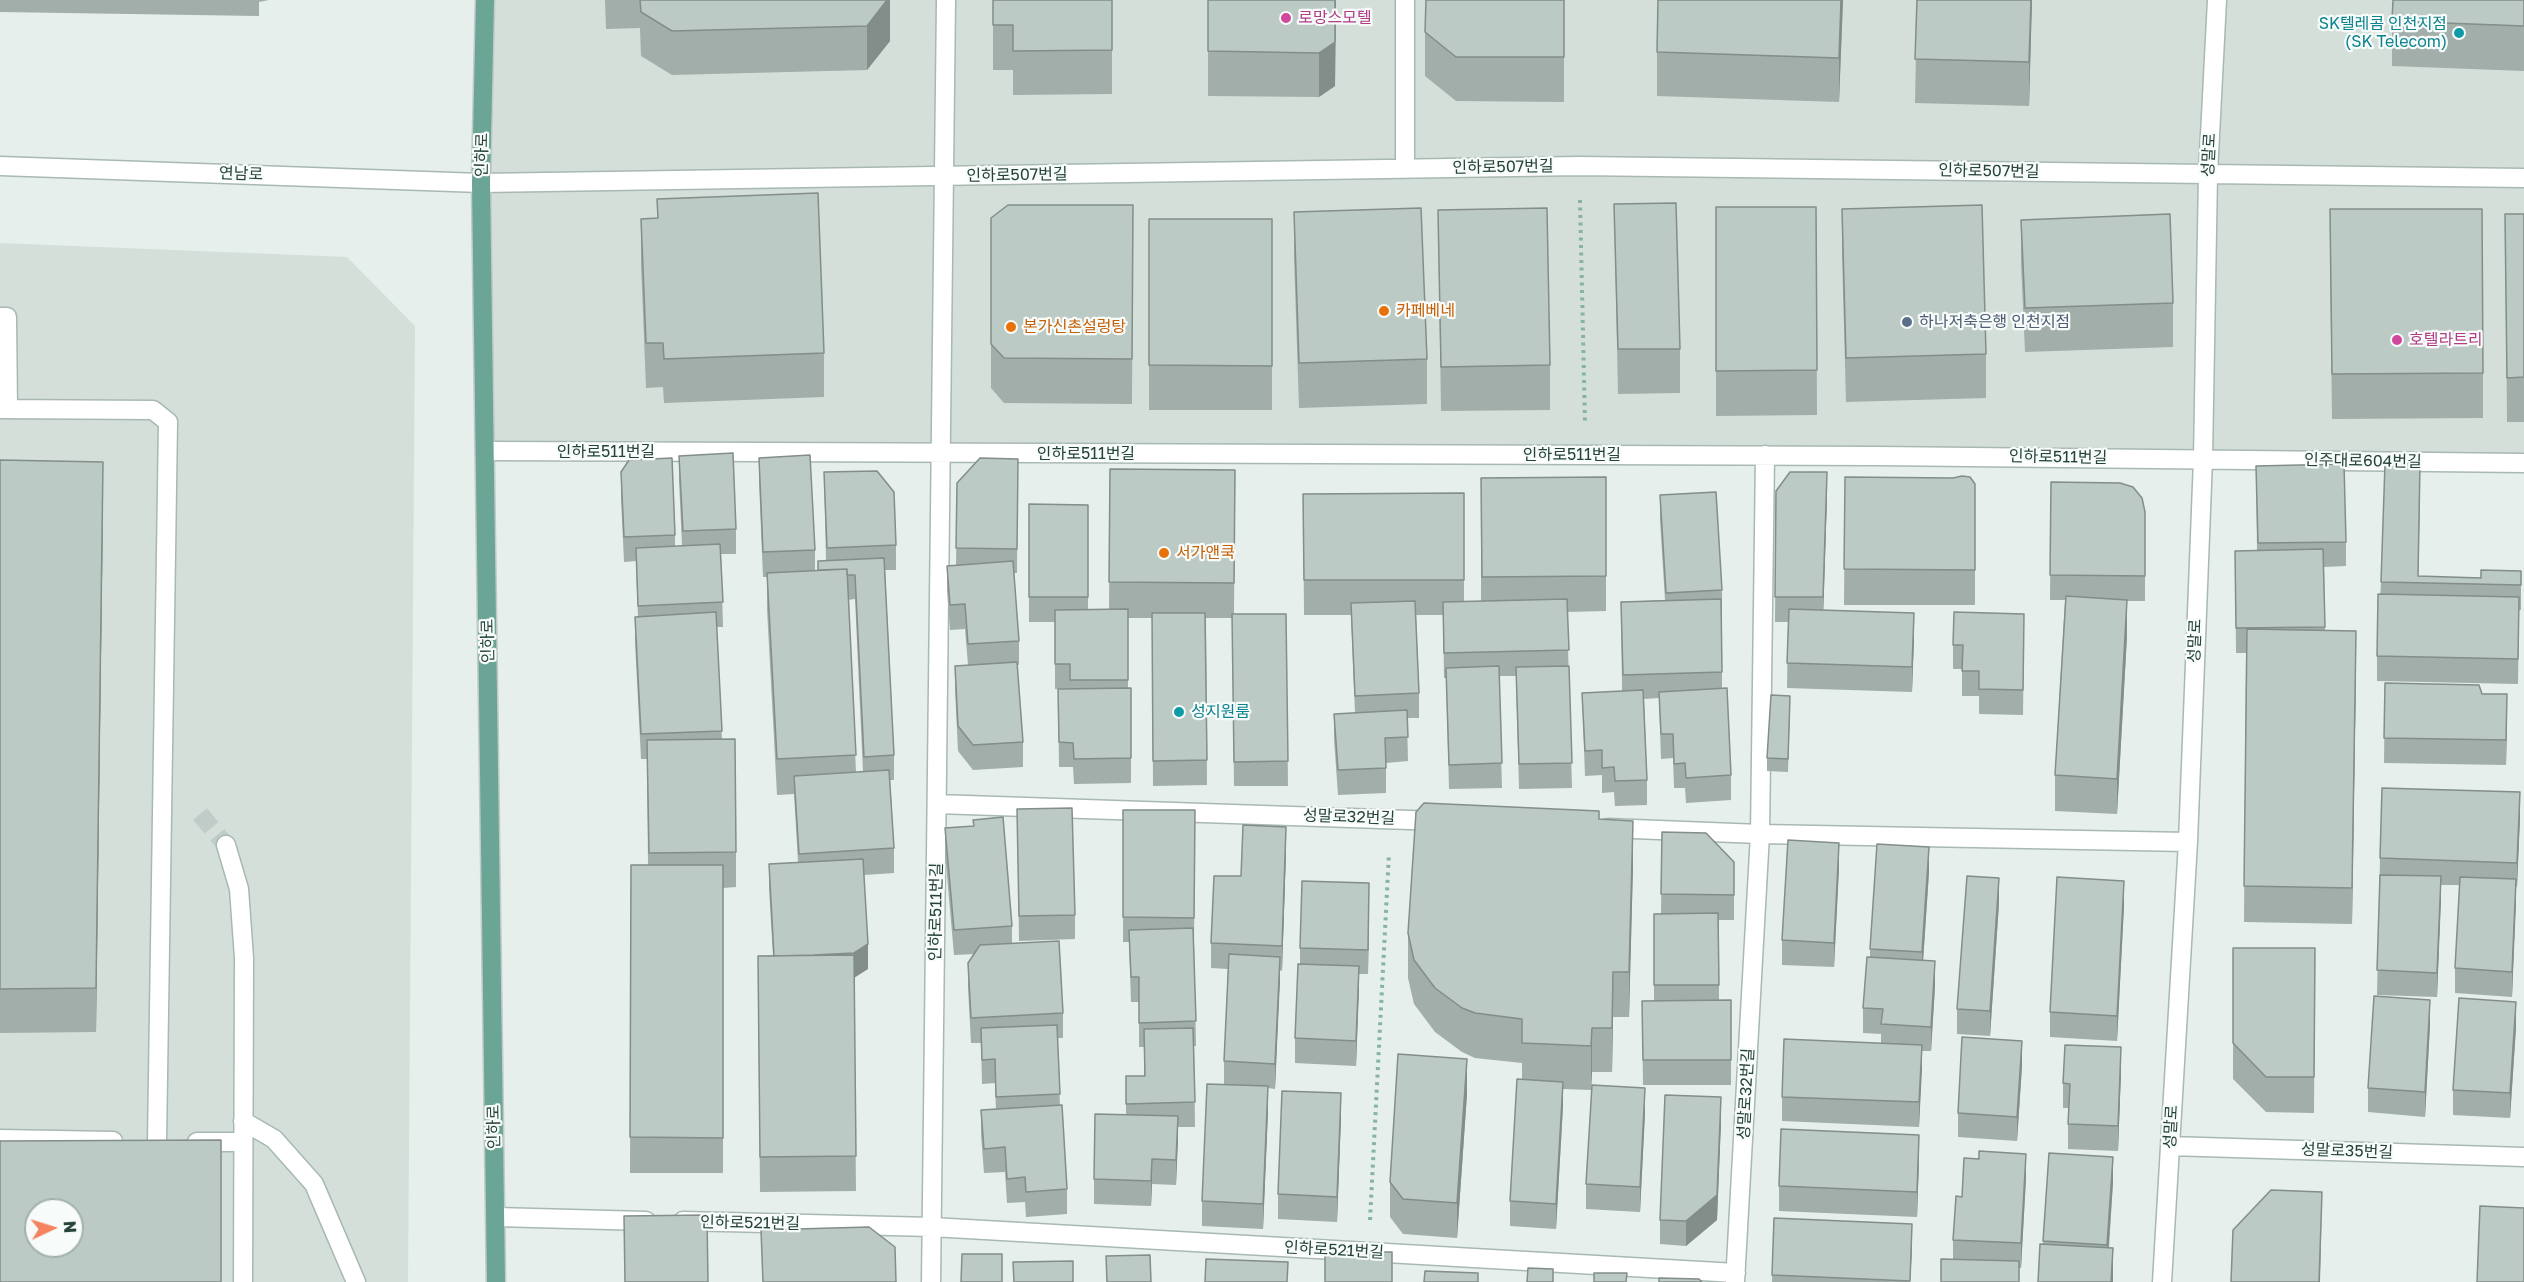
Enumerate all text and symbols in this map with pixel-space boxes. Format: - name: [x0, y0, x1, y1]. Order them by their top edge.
- place label: 로망스모텔: [1298, 8, 1372, 28]
- marker: 로망스모텔: [1279, 11, 1293, 25]
- place label: SK텔레콤 인천지점 (SK Telecom): [2319, 14, 2447, 52]
- marker: SK텔레콤 인천지점 (SK Telecom): [2452, 26, 2466, 40]
- street label: 성말로: [2198, 132, 2220, 178]
- street label: 인하로: [472, 133, 492, 177]
- street label: 인하로507번길: [1452, 157, 1554, 177]
- street label: 인하로507번길: [1938, 161, 2040, 181]
- street label: 연남로: [219, 164, 263, 184]
- street label: 인하로507번길: [966, 165, 1068, 185]
- place label: 카페베네: [1396, 301, 1455, 321]
- marker: 카페베네: [1377, 304, 1391, 318]
- place label: 하나저축은행 인천지점: [1919, 312, 2070, 332]
- marker: 하나저축은행 인천지점: [1900, 315, 1914, 329]
- place label: 본가신촌설렁탕: [1023, 317, 1126, 337]
- marker: 본가신촌설렁탕: [1004, 320, 1018, 334]
- place label: 호텔라트리: [2409, 330, 2483, 350]
- marker: 호텔라트리: [2390, 333, 2404, 347]
- street label: 인하로511번길: [557, 442, 655, 462]
- street label: 인하로511번길: [1037, 444, 1135, 464]
- street label: 인하로511번길: [1523, 445, 1621, 465]
- street label: 인하로511번길: [2009, 447, 2107, 467]
- street label: 인주대로604번길: [2304, 450, 2422, 472]
- place label: 서가앤쿡: [1176, 543, 1235, 563]
- marker: 서가앤쿡: [1157, 546, 1171, 560]
- street label: 인하로: [478, 619, 498, 663]
- street label: 성말로: [2185, 619, 2205, 663]
- place label: 성지원룸: [1191, 702, 1250, 722]
- marker: 성지원룸: [1172, 705, 1186, 719]
- street label: 성말로32번길: [1303, 806, 1395, 828]
- street label: 인하로511번길: [926, 863, 946, 961]
- street label: 성말로32번길: [1734, 1047, 1758, 1141]
- street label: 성말로: [2160, 1104, 2182, 1150]
- street label: 인하로: [484, 1105, 504, 1149]
- street label: 성말로35번길: [2301, 1140, 2393, 1162]
- north arrow: [24, 1198, 84, 1258]
- street label: 인하로521번길: [700, 1213, 800, 1233]
- text: N: [60, 1220, 80, 1234]
- street label: 인하로521번길: [1284, 1238, 1384, 1262]

